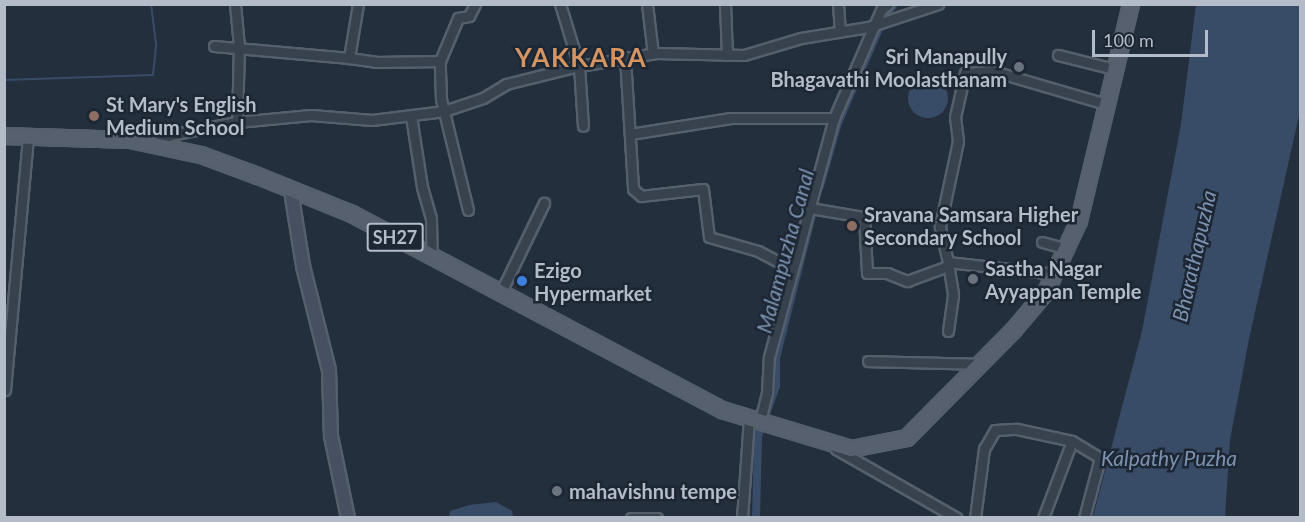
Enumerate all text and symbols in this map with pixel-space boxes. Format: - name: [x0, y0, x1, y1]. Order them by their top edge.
- scale bar: [1095, 18, 1210, 56]
- text: 100 m: [1103, 29, 1154, 51]
- district label: YAKKARA: [515, 42, 647, 74]
- place label: Sri Manapully Bhagavathi Moolasthanam: [771, 44, 1007, 91]
- marker: Sri Manapully Bhagavathi Moolasthanam: [1012, 60, 1026, 74]
- place label: St Mary's English Medium School: [106, 92, 256, 139]
- marker: St Mary's English Medium School: [87, 109, 101, 123]
- water label: Malampuzha Canal: [751, 166, 819, 336]
- water label: Bharathapuzha: [1167, 188, 1221, 324]
- place label: Sravana Samsara Higher Secondary School: [864, 202, 1078, 249]
- marker: Sravana Samsara Higher Secondary School: [845, 219, 859, 233]
- road number: SH27: [366, 222, 424, 252]
- place label: Sastha Nagar Ayyappan Temple: [985, 256, 1142, 303]
- place label: Ezigo Hypermarket: [534, 258, 652, 305]
- marker: Sastha Nagar Ayyappan Temple: [966, 272, 980, 286]
- marker: Ezigo Hypermarket: [515, 274, 529, 288]
- water label: Kalpathy Puzha: [1101, 445, 1237, 471]
- place label: mahavishnu tempe: [569, 479, 737, 503]
- marker: mahavishnu tempe: [550, 484, 564, 498]

